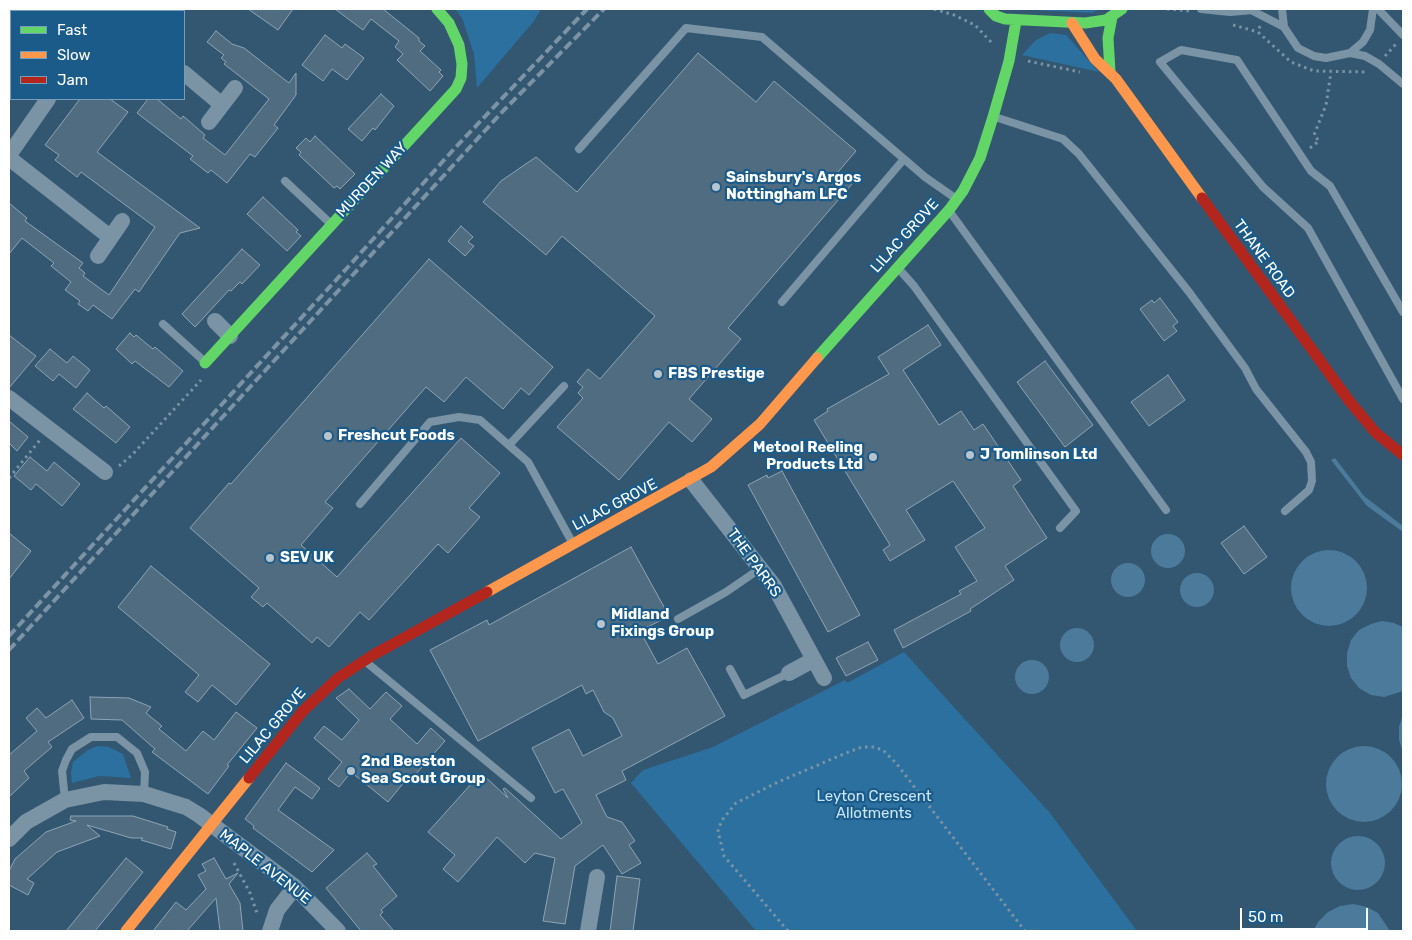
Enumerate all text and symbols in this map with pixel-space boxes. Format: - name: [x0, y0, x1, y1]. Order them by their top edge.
- legend: [10, 10, 185, 100]
- text: Fast: [57, 21, 87, 39]
- text: Slow: [57, 46, 90, 64]
- text: Jam: [57, 71, 88, 89]
- street label: MURDEN WAY: [333, 139, 411, 221]
- place label: Sainsbury's Argos Nottingham LFC: [726, 169, 861, 204]
- marker: Sainsbury's Argos Nottingham LFC: [710, 181, 722, 193]
- street label: LILAC GROVE: [867, 195, 943, 277]
- street label: THANE ROAD: [1229, 216, 1299, 302]
- place label: FBS Prestige: [668, 365, 765, 383]
- marker: FBS Prestige: [652, 368, 664, 380]
- place label: Freshcut Foods: [338, 427, 455, 445]
- marker: Freshcut Foods: [322, 430, 334, 442]
- place label: Metool Reeling Products Ltd: [753, 439, 863, 474]
- place label: J Tomlinson Ltd: [980, 446, 1097, 464]
- marker: J Tomlinson Ltd: [964, 449, 976, 461]
- marker: Metool Reeling Products Ltd: [867, 451, 879, 463]
- street label: LILAC GROVE: [570, 475, 660, 535]
- street label: THE PARRS: [723, 525, 785, 601]
- place label: SEV UK: [280, 549, 334, 567]
- marker: SEV UK: [264, 552, 276, 564]
- place label: Midland Fixings Group: [611, 606, 714, 641]
- marker: Midland Fixings Group: [595, 618, 607, 630]
- street label: LILAC GROVE: [236, 684, 310, 768]
- place label: 2nd Beeston Sea Scout Group: [361, 753, 485, 788]
- marker: 2nd Beeston Sea Scout Group: [345, 765, 357, 777]
- park label: Leyton Crescent Allotments: [816, 788, 932, 823]
- street label: MAPLE AVENUE: [216, 826, 314, 908]
- scale bar: [1242, 898, 1370, 930]
- text: 50 m: [1248, 908, 1283, 926]

